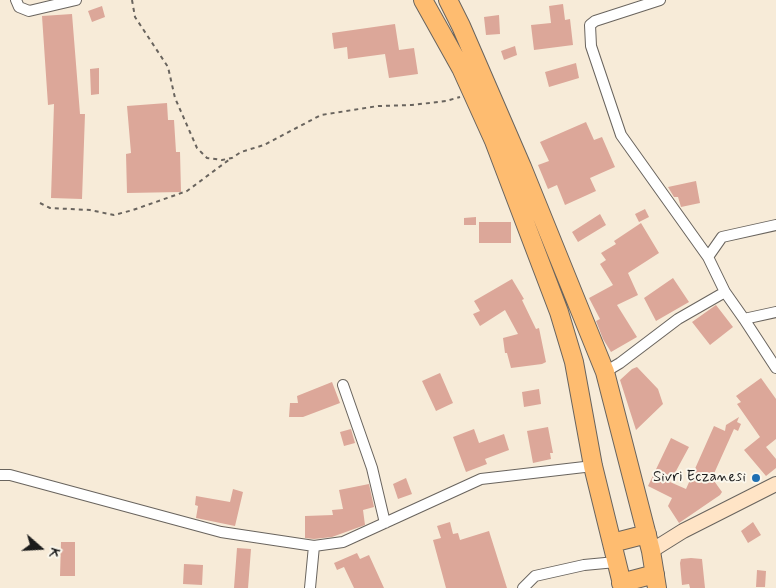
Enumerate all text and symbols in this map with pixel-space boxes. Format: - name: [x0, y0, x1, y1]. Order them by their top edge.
- place label: Sivri Eczanesi: [653, 469, 746, 487]
- marker: Sivri Eczanesi: [750, 472, 762, 484]
- north arrow: [15, 523, 65, 573]
- text: K: [44, 545, 64, 560]

